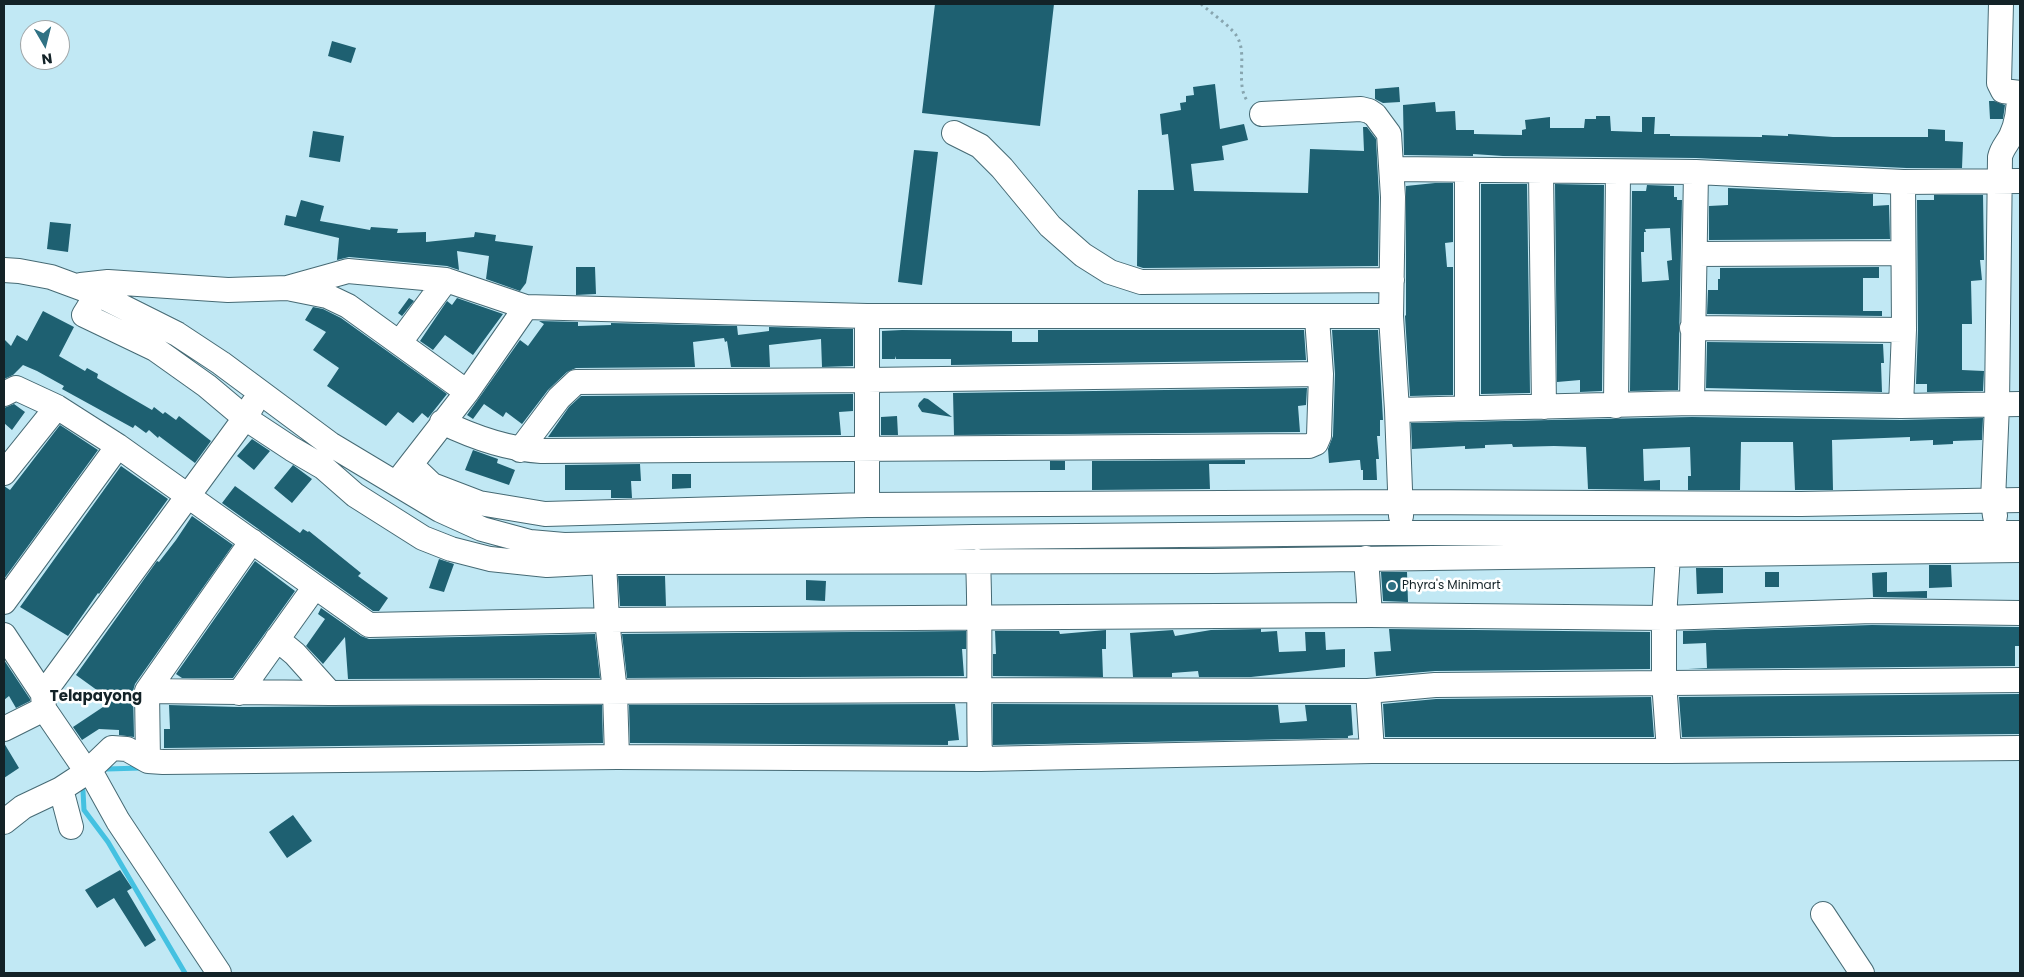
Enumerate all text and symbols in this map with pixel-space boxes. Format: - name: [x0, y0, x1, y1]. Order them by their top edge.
- north arrow: [20, 20, 70, 70]
- text: N: [40, 48, 54, 69]
- place label: Phyra's Minimart: [1402, 579, 1501, 593]
- marker: Phyra's Minimart: [1386, 580, 1398, 592]
- district label: Telapayong: [50, 688, 142, 706]

